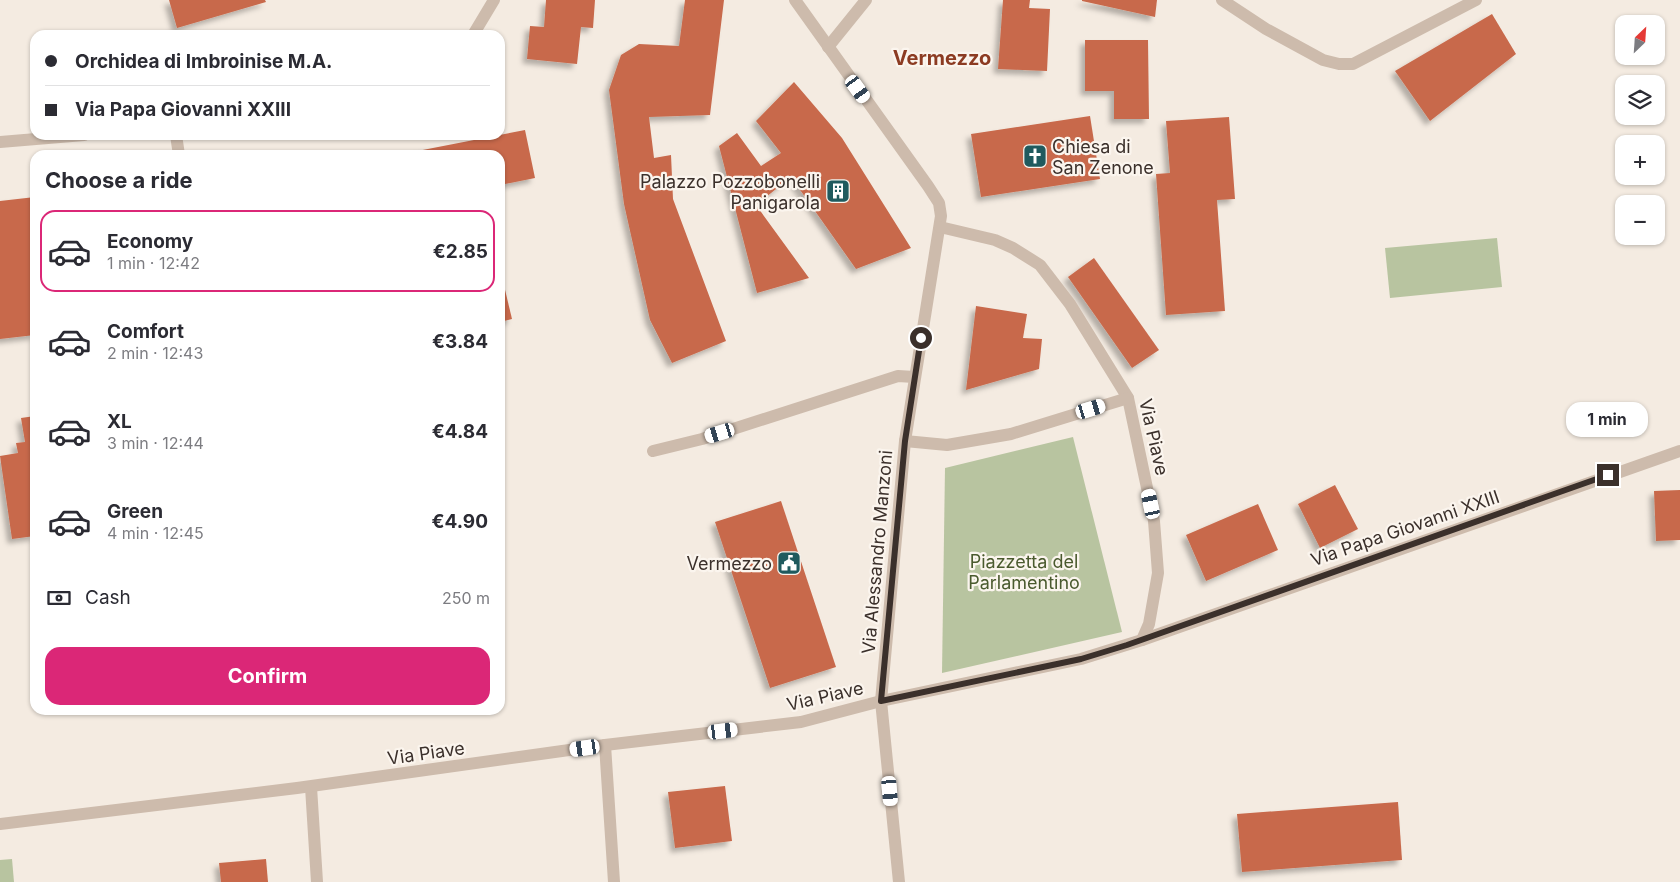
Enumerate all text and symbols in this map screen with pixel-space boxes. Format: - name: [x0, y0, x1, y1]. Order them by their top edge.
- north arrow: [1615, 15, 1665, 65]
- map controls: [1615, 15, 1665, 245]
- district label: Vermezzo: [893, 46, 991, 70]
- text: Orchidea di Imbroinise M.A.: [75, 50, 332, 73]
- car: [843, 72, 872, 106]
- button: layers: [1615, 75, 1665, 125]
- text: Via Papa Giovanni XXIII: [75, 98, 291, 121]
- button: +: [1615, 135, 1665, 185]
- place label: Chiesa di San Zenone: [1052, 136, 1154, 178]
- church icon: Chiesa di San Zenone: [1022, 143, 1048, 169]
- text: Choose a ride: [45, 167, 193, 193]
- place label: Palazzo Pozzobonelli Panigarola: [640, 171, 820, 213]
- building icon: Palazzo Pozzobonelli Panigarola: [825, 178, 851, 204]
- button: −: [1615, 195, 1665, 245]
- icon: car: [47, 229, 92, 274]
- text: Economy: [107, 230, 193, 253]
- text: €2.85: [433, 240, 488, 263]
- text: 1 min · 12:42: [107, 253, 200, 273]
- icon: car: [47, 319, 92, 364]
- text: Comfort: [107, 320, 184, 343]
- route start: [910, 327, 932, 349]
- text: €3.84: [432, 330, 488, 353]
- text: 2 min · 12:43: [107, 343, 203, 363]
- car: [1074, 397, 1107, 421]
- street label: Via Piave: [1135, 397, 1173, 477]
- callout: 1 min: [1567, 402, 1649, 438]
- icon: car: [47, 409, 92, 454]
- text: 1 min: [1587, 409, 1627, 429]
- text: XL: [107, 410, 132, 433]
- text: €4.84: [432, 420, 488, 443]
- car: [703, 421, 736, 445]
- text: 3 min · 12:44: [107, 433, 204, 453]
- street label: Via Alessandro Manzoni: [858, 449, 896, 655]
- route end: [1597, 464, 1619, 486]
- street label: Via Papa Giovanni XXIII: [1308, 486, 1502, 570]
- car: [1140, 488, 1161, 520]
- icon: car: [47, 499, 92, 544]
- text: Green: [107, 500, 163, 523]
- text: €4.90: [432, 510, 488, 533]
- text: 4 min · 12:45: [107, 523, 204, 543]
- public building icon: Vermezzo: [776, 550, 802, 576]
- park label: Piazzetta del Parlamentino: [968, 551, 1080, 593]
- place label: Vermezzo: [687, 553, 772, 574]
- icon: cash: [45, 584, 73, 612]
- text: Cash: [85, 586, 131, 609]
- text: 250 m: [442, 588, 490, 608]
- button: Confirm: [45, 647, 490, 705]
- street label: Via Piave: [785, 677, 865, 715]
- car: [707, 722, 738, 740]
- street label: Via Piave: [386, 737, 466, 769]
- car: [569, 738, 600, 758]
- car: [881, 775, 898, 807]

